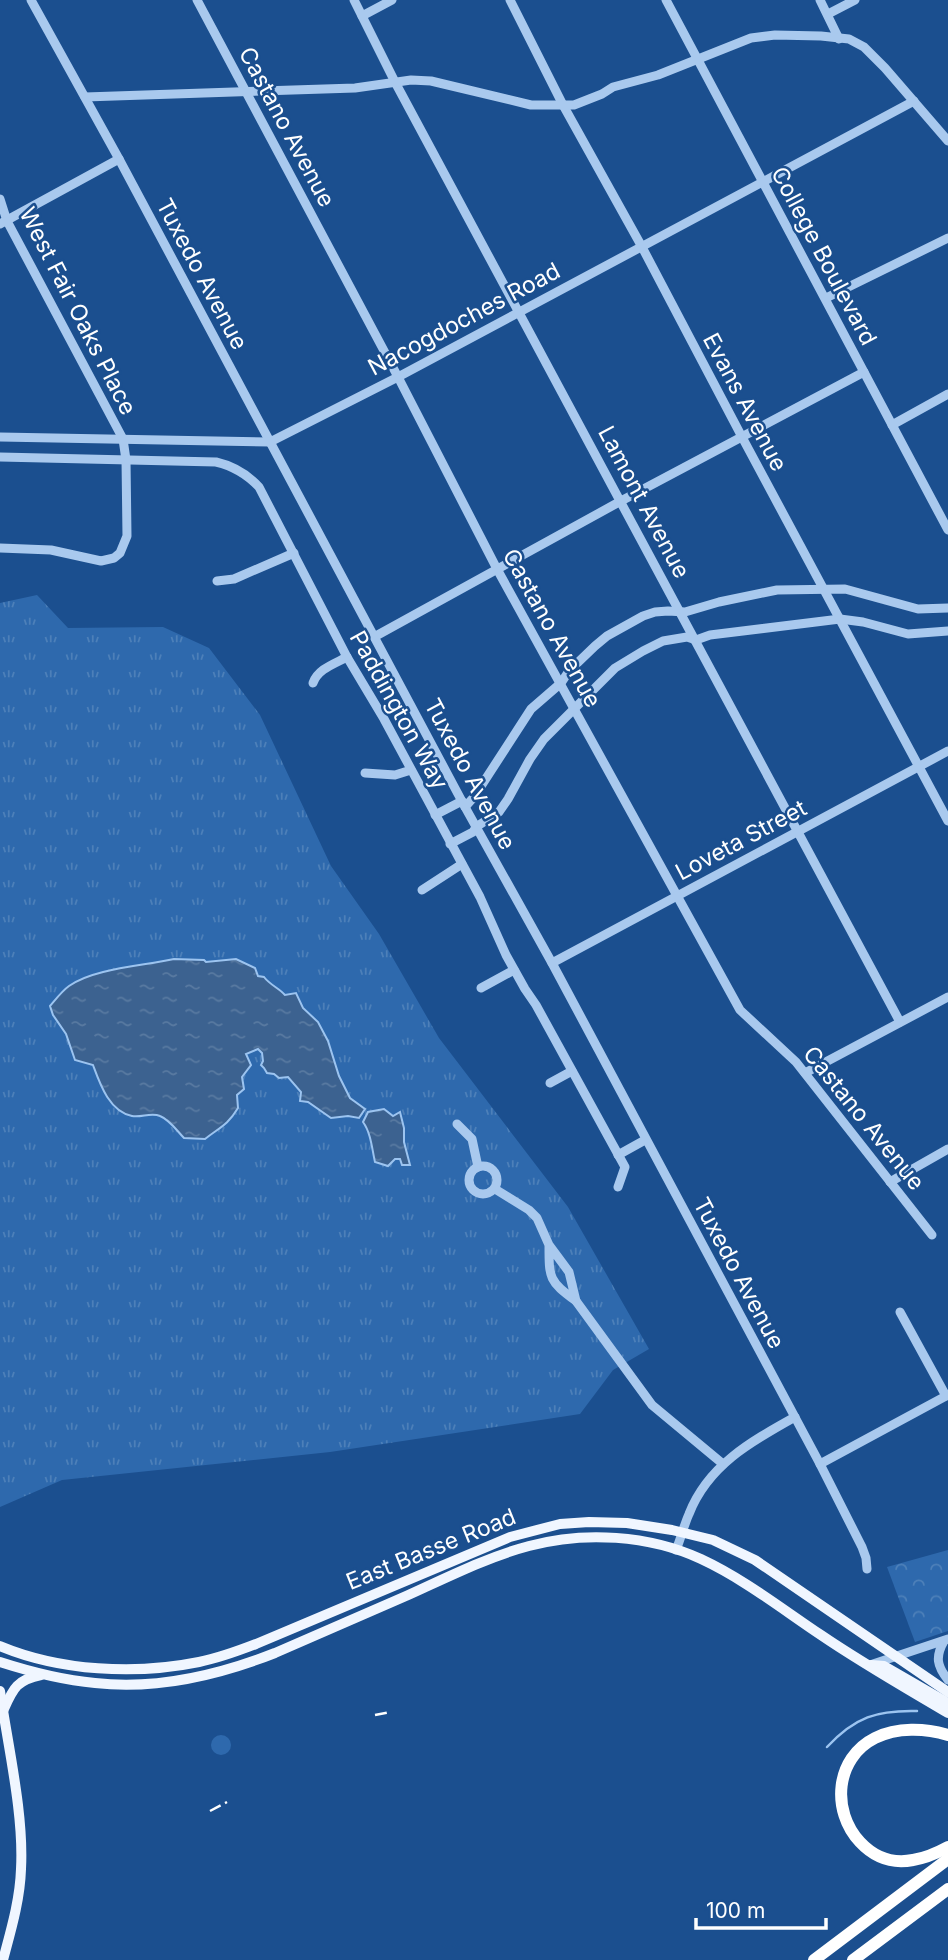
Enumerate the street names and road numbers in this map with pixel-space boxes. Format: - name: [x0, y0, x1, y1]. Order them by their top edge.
- street label: Castano Avenue: [233, 42, 341, 212]
- street label: College Boulevard: [765, 162, 883, 350]
- street label: Tuxedo Avenue: [150, 194, 254, 354]
- street label: West Fair Oaks Place: [14, 203, 142, 419]
- street label: Nacogdoches Road: [363, 257, 565, 381]
- street label: Evans Avenue: [697, 328, 793, 476]
- street label: Lamont Avenue: [592, 421, 696, 583]
- street label: Castano Avenue: [497, 544, 607, 712]
- street label: Paddington Way: [344, 626, 454, 794]
- street label: Tuxedo Avenue: [418, 694, 522, 854]
- street label: Loveta Street: [671, 794, 812, 886]
- street label: Castano Avenue: [797, 1040, 931, 1196]
- street label: Tuxedo Avenue: [687, 1193, 791, 1353]
- street label: East Basse Road: [342, 1502, 520, 1596]

